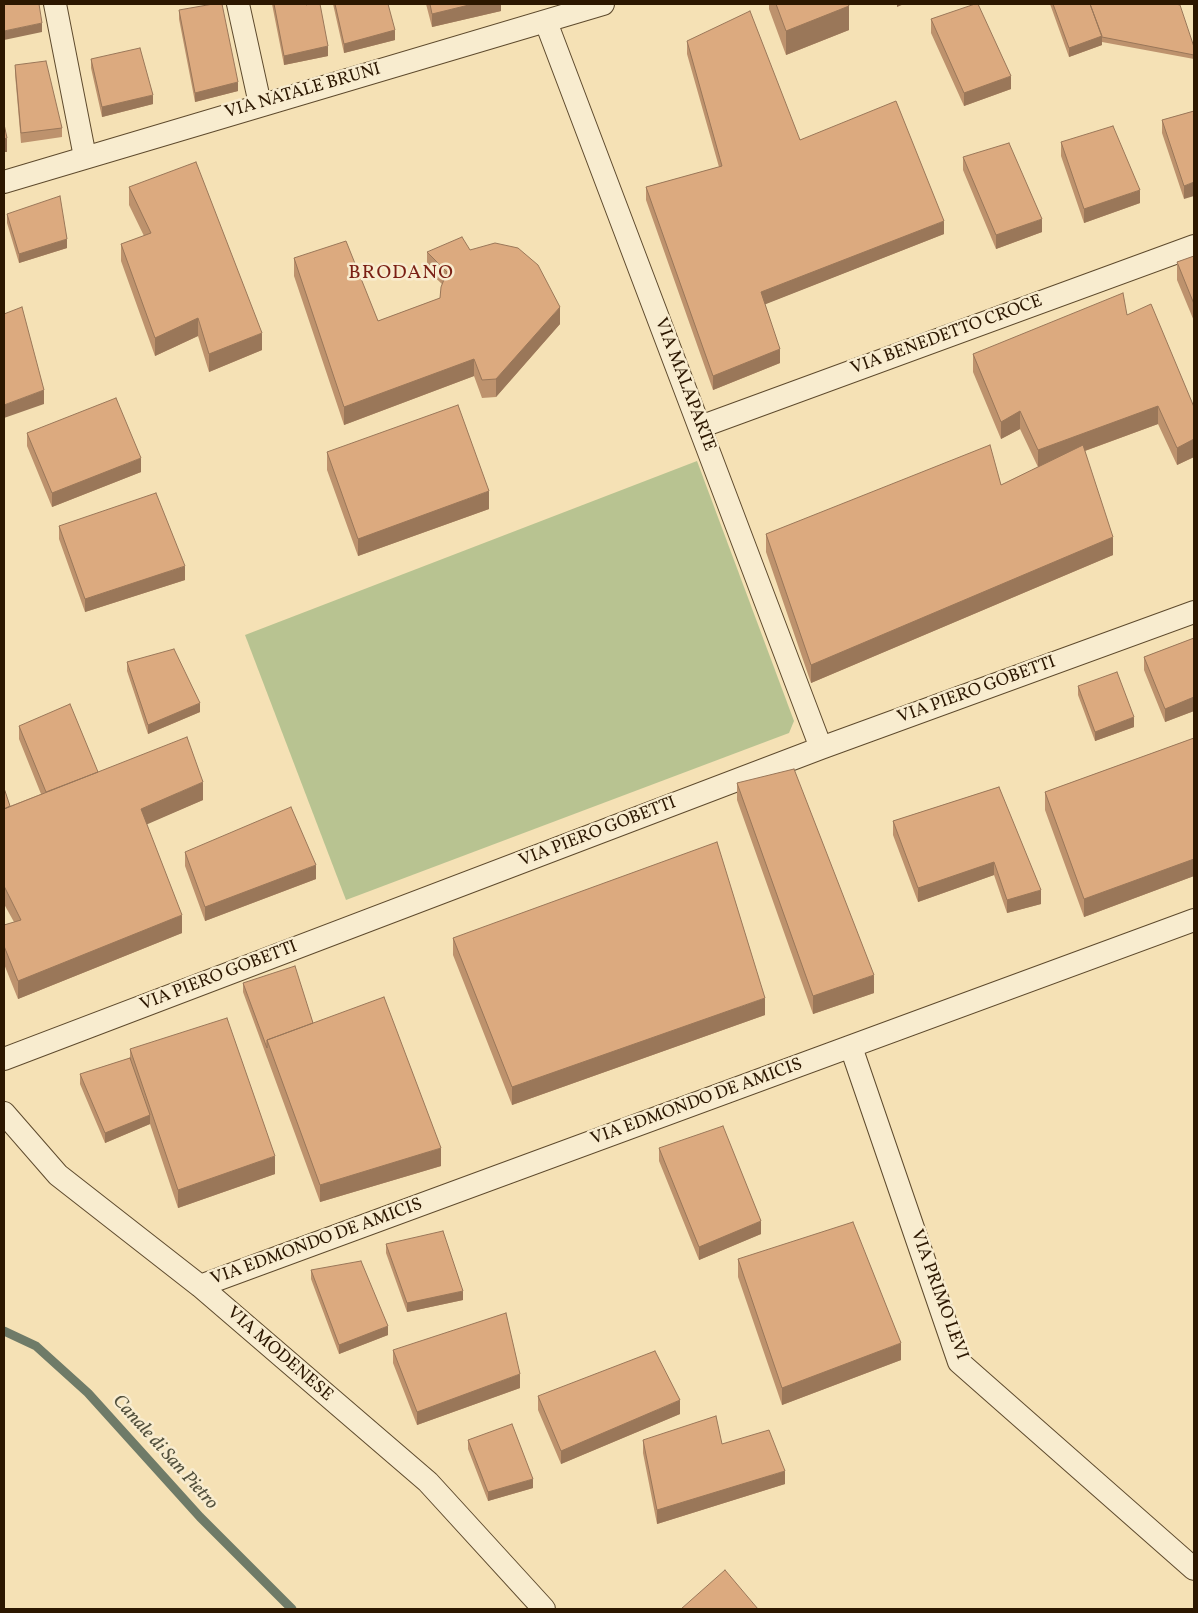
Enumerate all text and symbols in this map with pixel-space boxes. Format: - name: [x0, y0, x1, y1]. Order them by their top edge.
- street label: VIA NATALE BRUNI: [223, 59, 383, 125]
- district label: BRODANO: [347, 262, 455, 286]
- street label: VIA BENEDETTO CROCE: [848, 291, 1046, 381]
- street label: VIA MALAPARTE: [649, 315, 719, 455]
- street label: VIA PIERO GOBETTI: [895, 652, 1059, 730]
- street label: VIA PIERO GOBETTI: [516, 793, 680, 873]
- street label: VIA PIERO GOBETTI: [137, 937, 301, 1017]
- street label: VIA EDMONDO DE AMICIS: [588, 1055, 806, 1151]
- street label: VIA EDMONDO DE AMICIS: [208, 1195, 426, 1291]
- street label: VIA PRIMO LEVI: [904, 1227, 972, 1363]
- street label: VIA MODENESE: [221, 1303, 337, 1407]
- water label: Canale di San Pietro: [106, 1391, 222, 1515]

